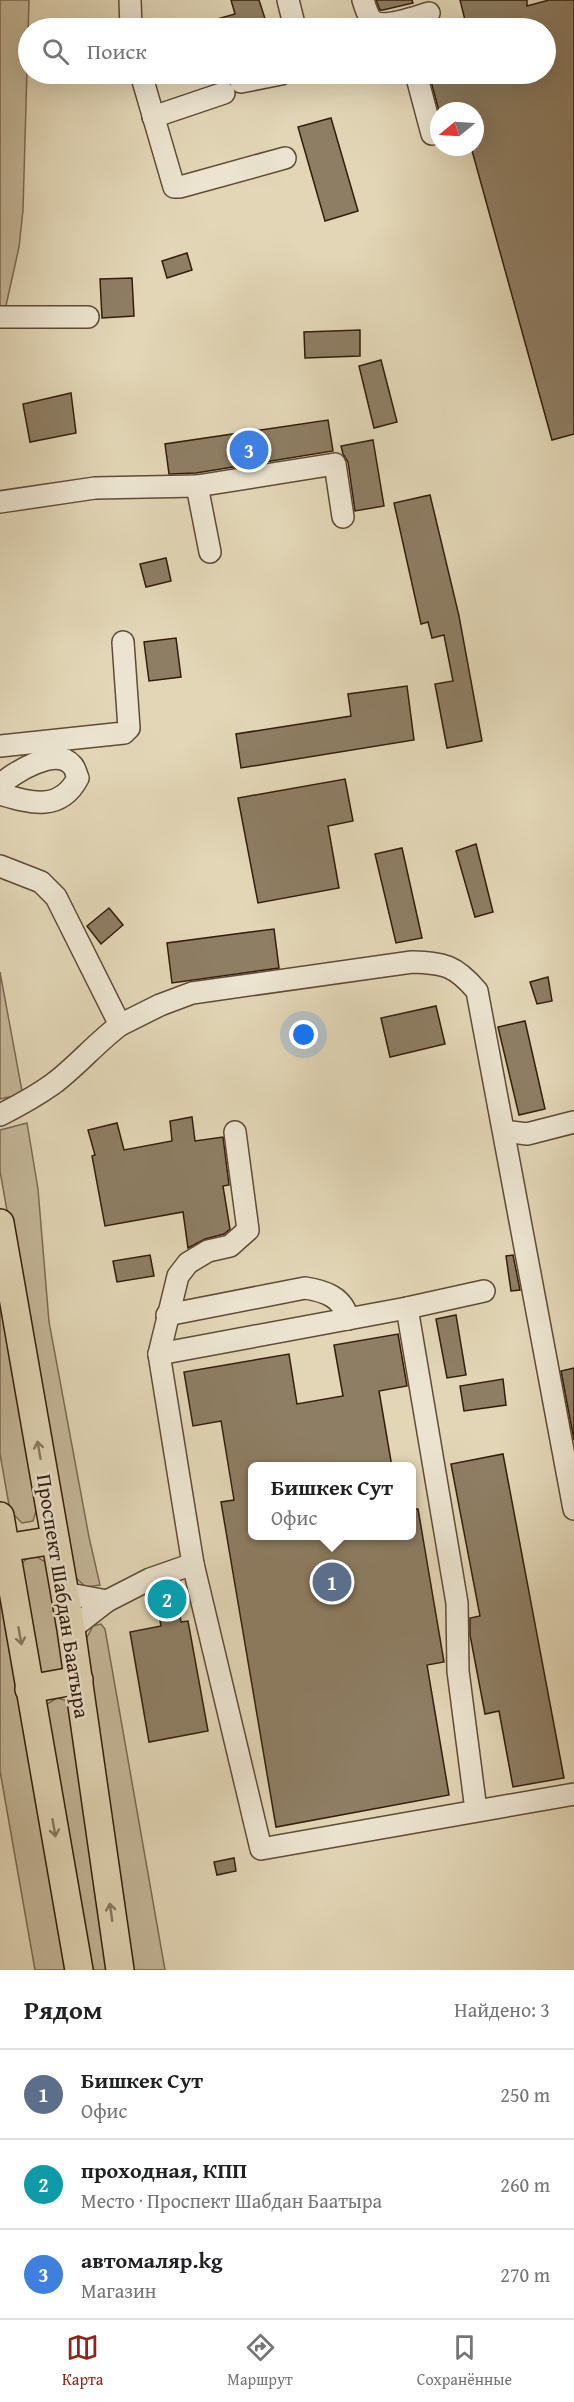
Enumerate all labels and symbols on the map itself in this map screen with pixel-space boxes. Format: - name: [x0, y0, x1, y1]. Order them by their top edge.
- north arrow: [430, 102, 484, 156]
- pin: 3: [230, 428, 268, 472]
- your location: [289, 1020, 318, 1049]
- one-way arrow: [33, 1440, 44, 1460]
- street label: Проспект Шабдан Баатыра: [29, 1472, 98, 1720]
- pin: 1: [312, 1560, 352, 1604]
- pin: 2: [148, 1576, 186, 1622]
- one-way arrow: [15, 1625, 26, 1645]
- one-way arrow: [49, 1817, 60, 1837]
- one-way arrow: [106, 1903, 117, 1922]

